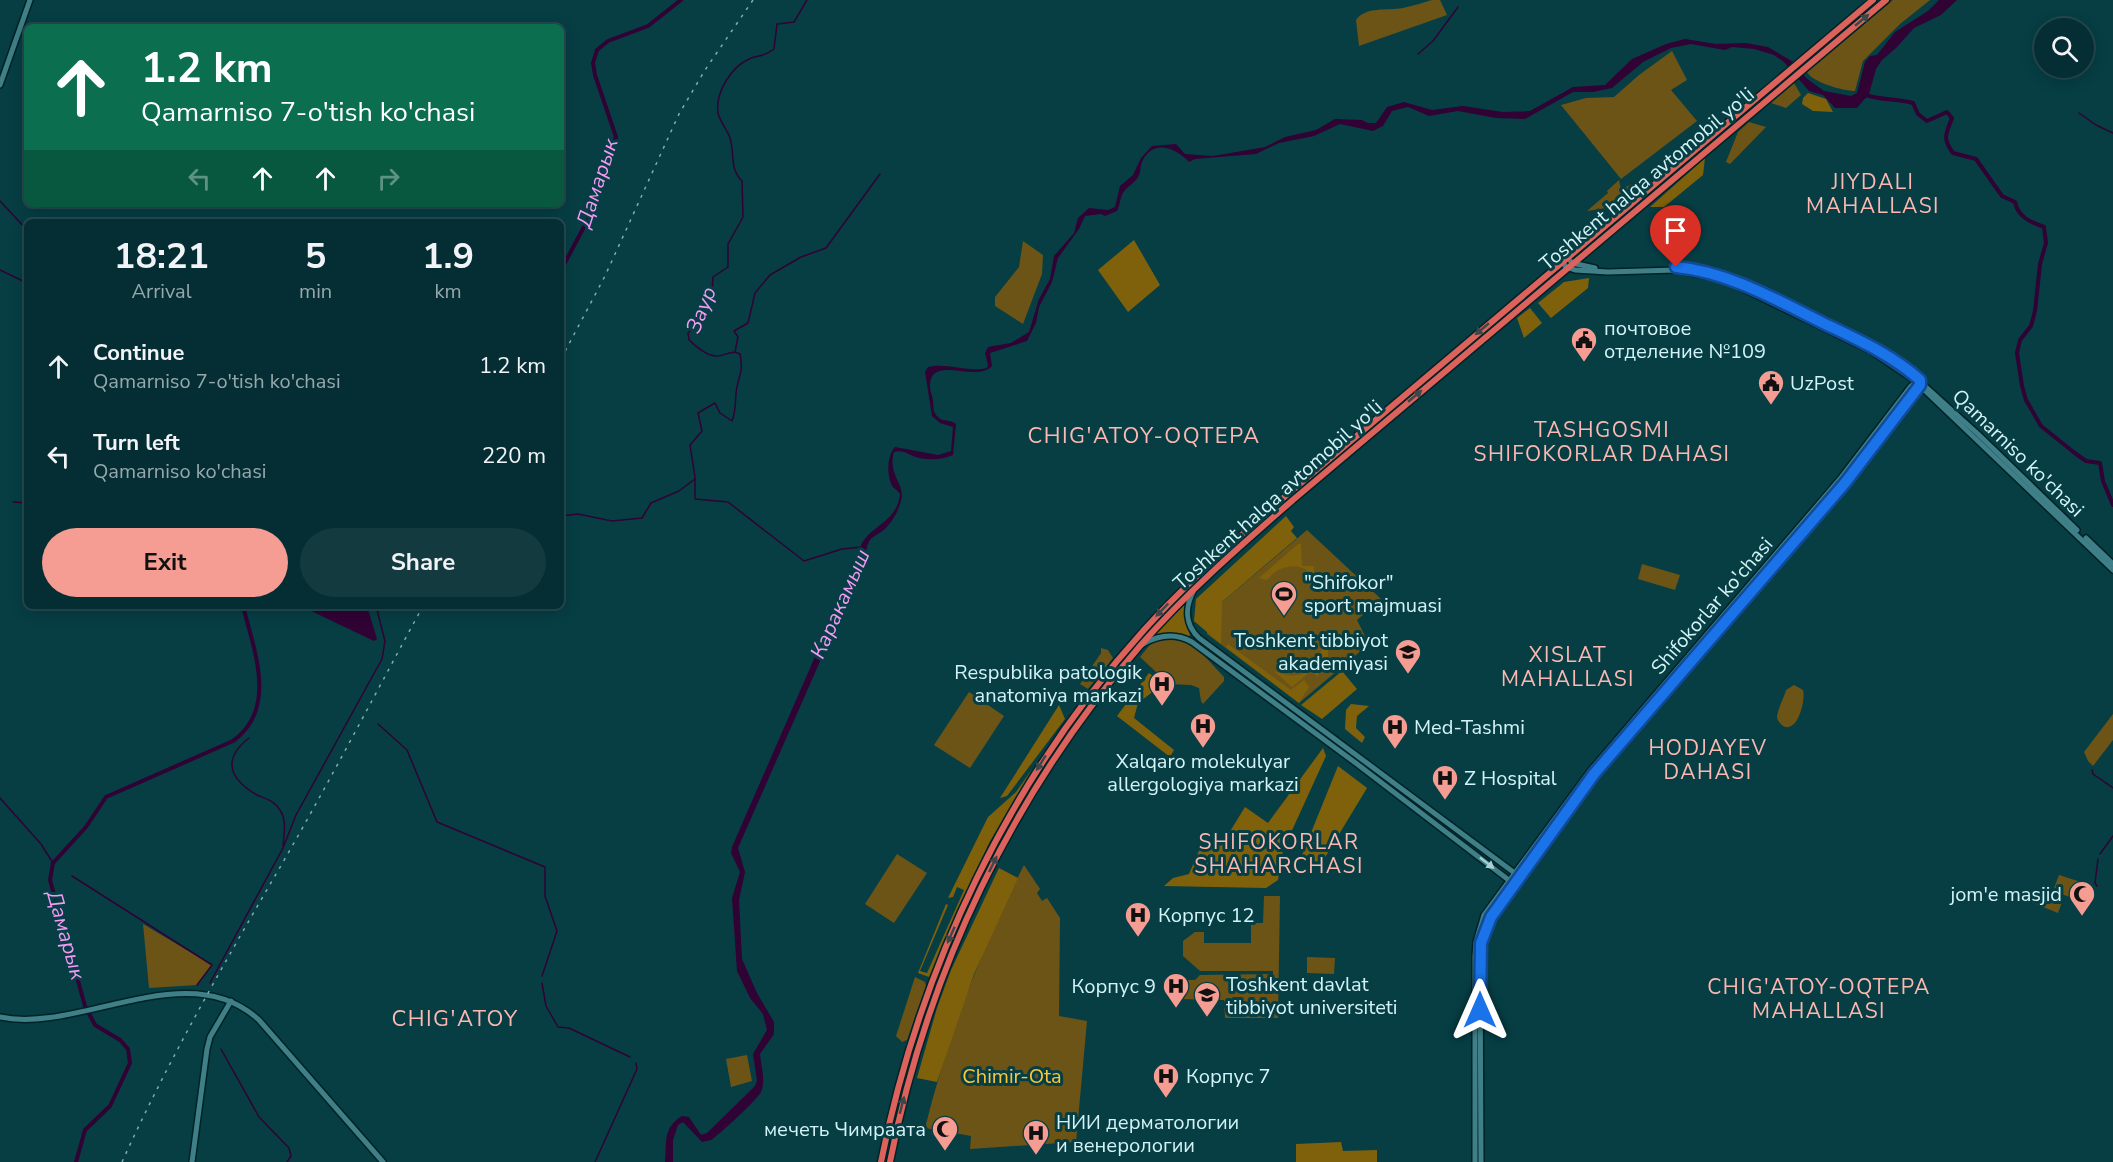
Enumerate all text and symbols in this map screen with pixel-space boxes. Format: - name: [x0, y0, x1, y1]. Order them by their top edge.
- one-way arrow: [1854, 14, 1869, 27]
- map controls: [2034, 18, 2094, 78]
- button: search: [2034, 18, 2094, 78]
- text: 1.2 km: [141, 40, 273, 97]
- icon: ahead: [42, 48, 120, 126]
- street label: Toshkent halqa avtomobil yo'li: [1534, 81, 1760, 277]
- text: Qamarniso 7-o'tish ko'chasi: [141, 94, 475, 131]
- water label: Дамарык: [569, 134, 625, 232]
- icon: left: [183, 162, 216, 195]
- icon: ahead: [246, 162, 279, 195]
- icon: ahead: [309, 162, 342, 195]
- icon: right: [372, 162, 405, 195]
- district label: JIYDALI MAHALLASI: [1806, 168, 1940, 220]
- pin: [1650, 205, 1701, 267]
- icon: arrive: [1659, 214, 1692, 247]
- text: 18:21: [114, 232, 209, 281]
- text: 5: [305, 232, 326, 281]
- text: 1.9: [422, 232, 474, 281]
- text: Arrival: [131, 278, 192, 305]
- text: min: [299, 278, 332, 305]
- text: km: [434, 278, 462, 305]
- water label: Заур: [679, 282, 723, 338]
- place label: почтовое отделение №109: [1604, 315, 1766, 365]
- one-way arrow: [1474, 322, 1490, 335]
- public building icon: почтовое отделение №109: [1569, 325, 1599, 363]
- text: Continue: [93, 338, 184, 368]
- icon: ahead: [42, 350, 75, 383]
- text: 1.2 km: [479, 351, 546, 381]
- text: Qamarniso 7-o'tish ko'chasi: [93, 368, 341, 395]
- public building icon: UzPost: [1756, 368, 1786, 406]
- place label: UzPost: [1790, 370, 1855, 397]
- street label: Qamarniso ko'chasi: [1946, 383, 2090, 523]
- one-way arrow: [1407, 390, 1422, 403]
- street label: Toshkent halqa avtomobil yo'li: [1168, 394, 1388, 596]
- district label: TASHGOSMI SHIFOKORLAR DAHASI: [1473, 416, 1731, 468]
- district label: CHIG'ATOY-OQTEPA: [1027, 421, 1261, 451]
- text: Turn left: [93, 428, 180, 458]
- icon: left: [42, 440, 75, 473]
- text: 220 m: [482, 441, 546, 471]
- text: Qamarniso ko'chasi: [93, 458, 266, 485]
- button: Exit: [42, 528, 288, 597]
- button: Share: [300, 528, 546, 597]
- street label: Shifokorlar ko'chasi: [1645, 532, 1779, 680]
- water label: Каракамыш: [803, 545, 877, 663]
- place label: "Shifokor" sport majmuasi: [1304, 569, 1442, 619]
- sports icon: "Shifokor" sport majmuasi: [1269, 579, 1299, 617]
- one-way arrow: [1156, 603, 1170, 617]
- place label: Toshkent tibbiyot akademiyasi: [1234, 627, 1389, 677]
- school or university icon: Toshkent tibbiyot akademiyasi: [1393, 637, 1423, 675]
- district label: XISLAT MAHALLASI: [1501, 641, 1635, 693]
- place label: Respublika patologik anatomiya markazi: [954, 659, 1143, 709]
- hospital icon: Respublika patologik anatomiya markazi: [1147, 669, 1177, 707]
- hospital icon: Xalqaro molekulyar allergologiya markazi: [1188, 711, 1218, 749]
- hospital icon: Med-Tashmi: [1380, 712, 1410, 750]
- place label: Med-Tashmi: [1414, 714, 1525, 741]
- district label: HODJAYEV DAHASI: [1648, 734, 1768, 786]
- place label: Xalqaro molekulyar allergologiya markazi: [1107, 748, 1299, 798]
- one-way arrow: [1036, 754, 1047, 771]
- hospital icon: Z Hospital: [1430, 763, 1460, 801]
- place label: Z Hospital: [1464, 765, 1557, 792]
- district label: SHIFOKORLAR SHAHARCHASI: [1194, 828, 1364, 880]
- one-way arrow: [988, 855, 998, 873]
- one-way arrow: [1480, 856, 1495, 868]
- mosque icon: jom'e masjid: [2067, 879, 2097, 917]
- place label: jom'e masjid: [1948, 881, 2062, 908]
- water label: Дамарык: [40, 886, 92, 984]
- hospital icon: Корпус 12: [1123, 900, 1153, 938]
- place label: Корпус 12: [1158, 902, 1255, 929]
- one-way arrow: [946, 926, 955, 944]
- hospital icon: Корпус 9: [1161, 971, 1191, 1009]
- place label: Toshkent davlat tibbiyot universiteti: [1226, 971, 1397, 1021]
- place label: Корпус 9: [1071, 973, 1156, 1000]
- district label: CHIG'ATOY-OQTEPA MAHALLASI: [1707, 973, 1931, 1025]
- position arrow: [1448, 978, 1512, 1042]
- school or university icon: Toshkent davlat tibbiyot universiteti: [1192, 980, 1222, 1018]
- district label: CHIG'ATOY: [391, 1004, 519, 1034]
- hospital icon: Корпус 7: [1151, 1061, 1181, 1099]
- park label: Chimir-Ota: [962, 1063, 1062, 1090]
- place label: Корпус 7: [1186, 1063, 1271, 1090]
- one-way arrow: [898, 1096, 908, 1114]
- place label: НИИ дерматологии и венерологии: [1056, 1109, 1239, 1159]
- mosque icon: мечеть Чимраата: [930, 1114, 960, 1152]
- place label: мечеть Чимраата: [764, 1116, 926, 1143]
- hospital icon: НИИ дерматологии и венерологии: [1021, 1118, 1051, 1156]

